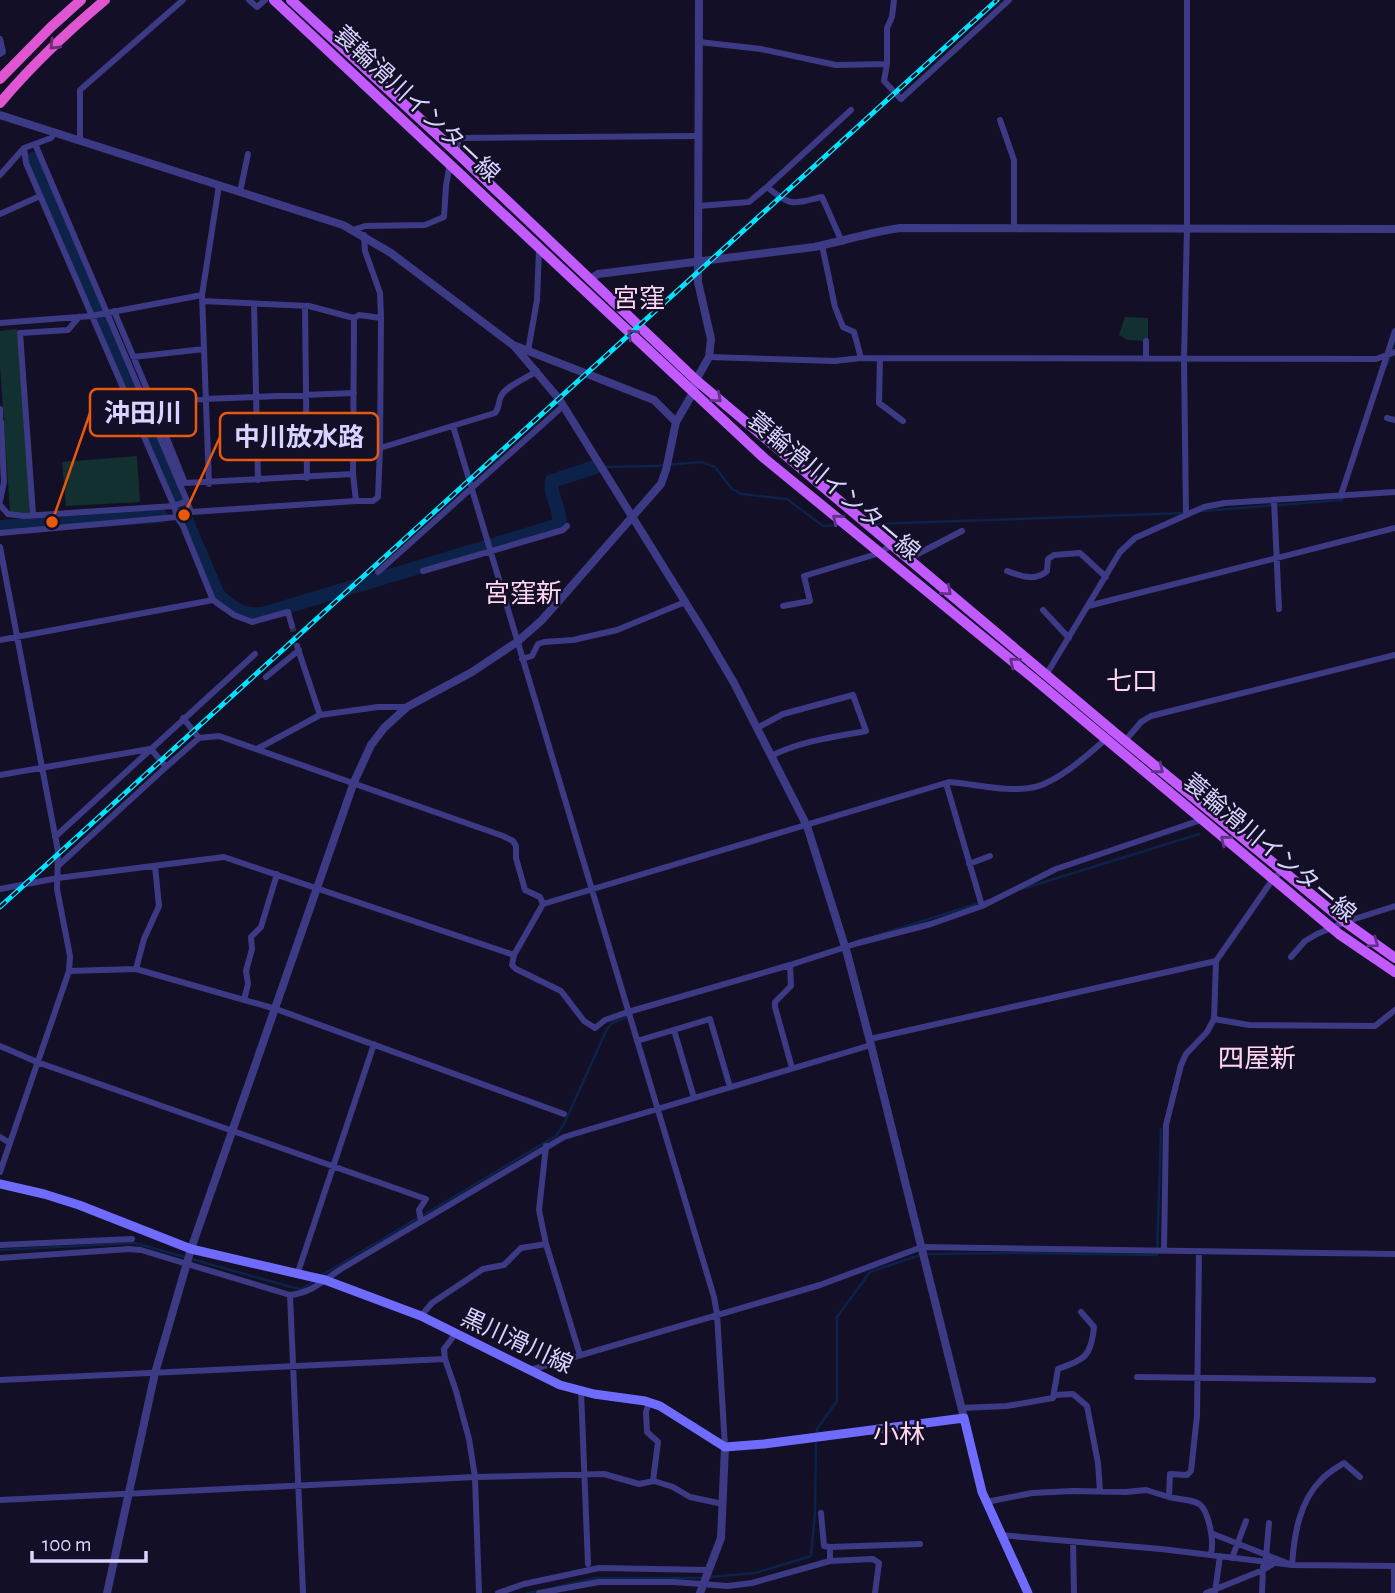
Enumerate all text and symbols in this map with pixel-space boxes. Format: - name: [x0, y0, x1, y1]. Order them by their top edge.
- street label: 蓑輪滑川インター線: [329, 21, 505, 187]
- one-way arrow: [49, 37, 62, 50]
- district label: 宮窪: [613, 285, 665, 312]
- one-way arrow: [627, 329, 640, 342]
- callout: 沖田川: [90, 389, 196, 436]
- one-way arrow: [708, 390, 721, 402]
- text: 沖田川: [104, 400, 182, 427]
- street label: 蓑輪滑川インター線: [743, 407, 925, 565]
- callout: 中川放水路: [220, 413, 378, 460]
- text: 中川放水路: [234, 423, 364, 451]
- one-way arrow: [833, 514, 845, 527]
- district label: 宮窪新: [484, 580, 562, 607]
- one-way arrow: [939, 583, 952, 595]
- one-way arrow: [1009, 658, 1022, 670]
- district label: 七口: [1106, 668, 1158, 695]
- one-way arrow: [1151, 760, 1164, 773]
- street label: 蓑輪滑川インター線: [1179, 769, 1361, 927]
- one-way arrow: [1221, 836, 1234, 848]
- one-way arrow: [1366, 934, 1379, 947]
- district label: 四屋新: [1218, 1045, 1296, 1072]
- street label: 黒川滑川線: [457, 1304, 577, 1378]
- district label: 小林: [873, 1421, 925, 1448]
- scale bar: [32, 1520, 145, 1564]
- text: 100 m: [42, 1534, 92, 1555]

